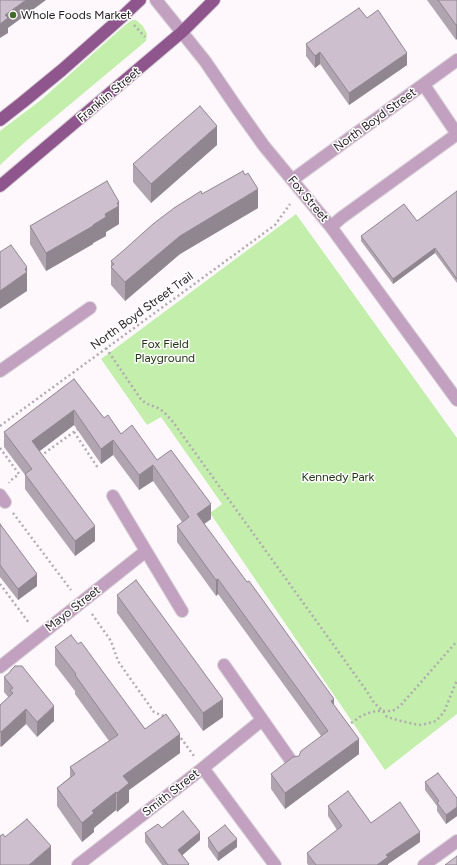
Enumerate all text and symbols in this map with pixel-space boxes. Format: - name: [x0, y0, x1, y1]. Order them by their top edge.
- place label: Whole Foods Market: [21, 8, 131, 22]
- marker: Whole Foods Market: [8, 10, 18, 20]
- street label: Franklin Street: [75, 64, 143, 126]
- street label: North Boyd Street: [331, 85, 419, 155]
- street label: Fox Street: [285, 173, 331, 225]
- street label: North Boyd Street Trail: [88, 269, 196, 353]
- park label: Fox Field Playground: [135, 337, 195, 365]
- park label: Kennedy Park: [302, 470, 374, 484]
- street label: Mayo Street: [43, 583, 103, 635]
- street label: Smith Street: [140, 766, 202, 820]

